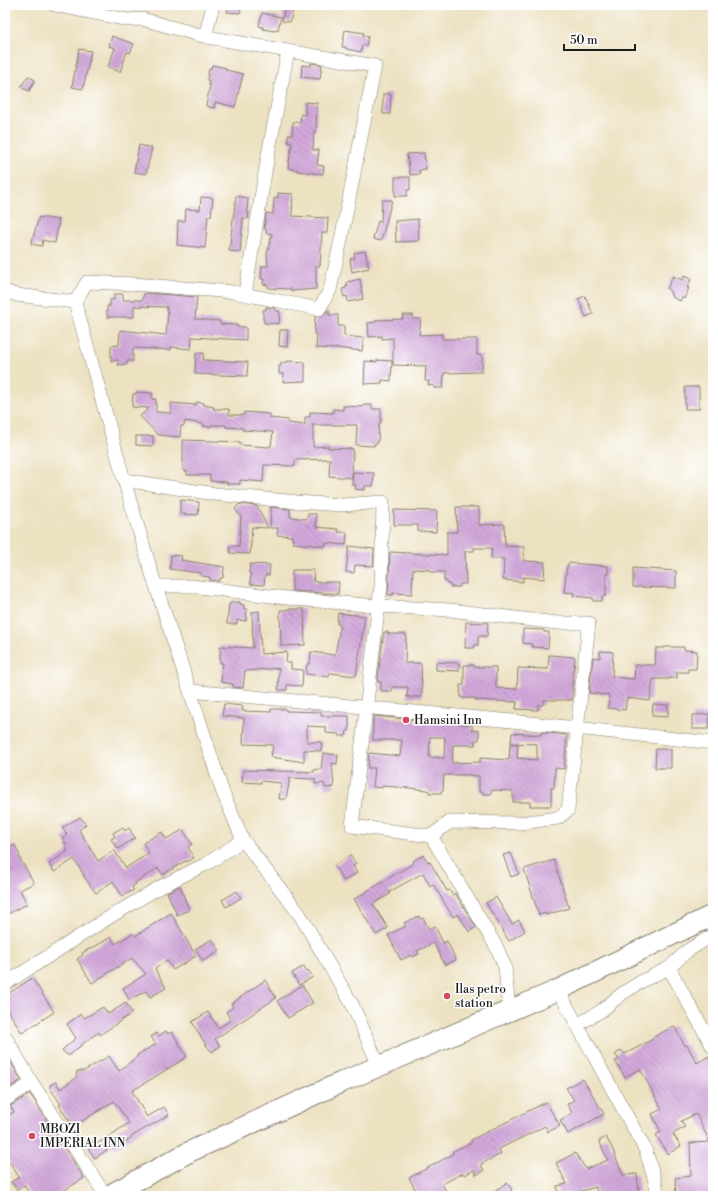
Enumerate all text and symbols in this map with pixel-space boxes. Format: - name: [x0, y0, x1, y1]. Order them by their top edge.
- scale bar: [564, 26, 635, 52]
- text: 50 m: [570, 33, 598, 48]
- place label: Hamsini Inn: [414, 713, 482, 728]
- marker: Hamsini Inn: [401, 715, 411, 725]
- place label: Ilas petro station: [455, 982, 506, 1011]
- marker: Ilas petro station: [442, 991, 452, 1001]
- place label: MBOZI IMPERIAL INN: [40, 1122, 126, 1151]
- marker: MBOZI IMPERIAL INN: [27, 1131, 37, 1141]

